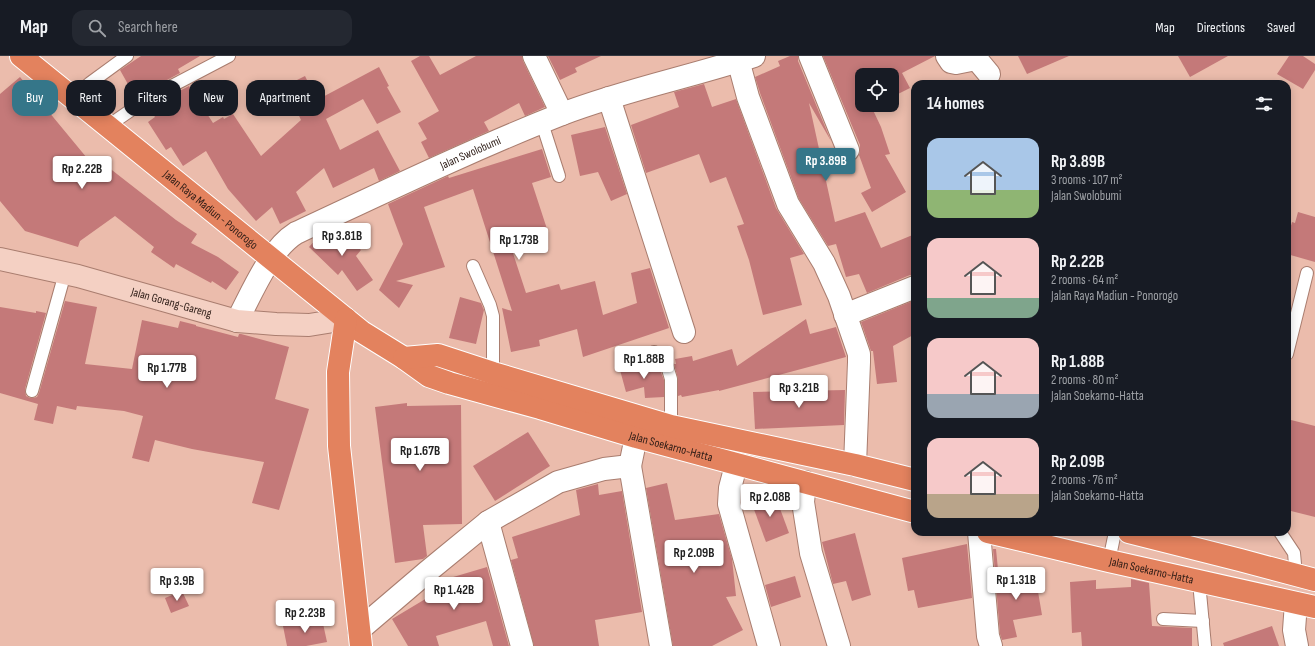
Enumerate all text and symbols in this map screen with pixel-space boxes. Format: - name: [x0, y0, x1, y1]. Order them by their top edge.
- search box: [72, 10, 352, 46]
- text: Map: [20, 16, 48, 39]
- icon: search: [86, 17, 108, 39]
- text: Search here: [118, 18, 178, 37]
- text: Map: [1155, 19, 1175, 36]
- text: Directions: [1197, 19, 1245, 36]
- text: Saved: [1267, 19, 1295, 36]
- map controls: [855, 68, 899, 112]
- button: locate: [855, 68, 899, 112]
- chip: Buy: [12, 80, 58, 116]
- chip: Rent: [66, 80, 116, 116]
- chip: Filters: [124, 80, 181, 116]
- chip: New: [189, 80, 238, 116]
- chip: Apartment: [246, 80, 325, 116]
- icon: filters: [1253, 93, 1275, 115]
- text: 14 homes: [927, 94, 984, 114]
- street label: Jalan Swolobumi: [437, 133, 503, 174]
- pin: Rp 3.89B: [785, 148, 867, 182]
- text: Rp 3.89B: [1051, 152, 1105, 172]
- text: Rp 3.89B: [805, 153, 847, 169]
- icon: home: [959, 154, 1007, 202]
- pin: Rp 2.22B: [41, 156, 123, 190]
- text: Rp 2.22B: [62, 161, 102, 177]
- street label: Jalan Raya Madiun - Ponorogo: [159, 166, 261, 253]
- text: 3 rooms · 107 m²: [1051, 172, 1123, 188]
- text: Jalan Swolobumi: [1051, 188, 1121, 204]
- pin: Rp 3.81B: [301, 223, 383, 257]
- pin: Rp 1.73B: [478, 227, 560, 261]
- text: Rp 3.81B: [322, 228, 362, 244]
- text: Rp 1.73B: [499, 232, 539, 248]
- text: Rp 2.22B: [1051, 252, 1104, 272]
- icon: home: [959, 254, 1007, 302]
- text: 2 rooms · 64 m²: [1051, 272, 1118, 288]
- street label: Jalan Gorang-Gareng: [128, 284, 214, 322]
- text: Jalan Raya Madiun - Ponorogo: [1051, 288, 1178, 304]
- pin: Rp 1.88B: [603, 346, 685, 380]
- text: Rp 1.88B: [624, 351, 664, 367]
- text: Rp 1.88B: [1051, 352, 1104, 372]
- icon: home: [959, 354, 1007, 402]
- pin: Rp 1.77B: [126, 355, 208, 389]
- text: Rp 1.77B: [147, 360, 187, 376]
- text: 2 rooms · 80 m²: [1051, 372, 1118, 388]
- pin: Rp 3.21B: [758, 375, 840, 409]
- text: Rp 3.21B: [779, 380, 819, 396]
- text: Jalan Soekarno-Hatta: [1051, 388, 1144, 404]
- street label: Jalan Soekarno-Hatta: [626, 428, 715, 465]
- pin: Rp 1.67B: [379, 438, 461, 472]
- text: Rp 1.67B: [400, 443, 440, 459]
- text: Rp 2.09B: [1051, 452, 1105, 472]
- icon: home: [959, 454, 1007, 502]
- text: 2 rooms · 76 m²: [1051, 472, 1118, 488]
- pin: Rp 2.08B: [729, 484, 811, 518]
- text: Jalan Soekarno-Hatta: [1051, 488, 1144, 504]
- text: Rp 2.08B: [750, 489, 790, 505]
- pin: Rp 2.09B: [653, 540, 735, 574]
- text: Rp 2.09B: [674, 545, 714, 561]
- street label: Jalan Soekarno-Hatta: [1107, 554, 1195, 588]
- pin: Rp 1.31B: [975, 567, 1057, 601]
- pin: Rp 3.9B: [140, 568, 214, 602]
- text: Rp 1.31B: [996, 572, 1036, 588]
- text: Rp 3.9B: [160, 573, 194, 589]
- pin: Rp 1.42B: [413, 577, 495, 611]
- text: Rp 1.42B: [434, 582, 474, 598]
- pin: Rp 2.23B: [264, 600, 346, 634]
- text: Rp 2.23B: [285, 605, 325, 621]

